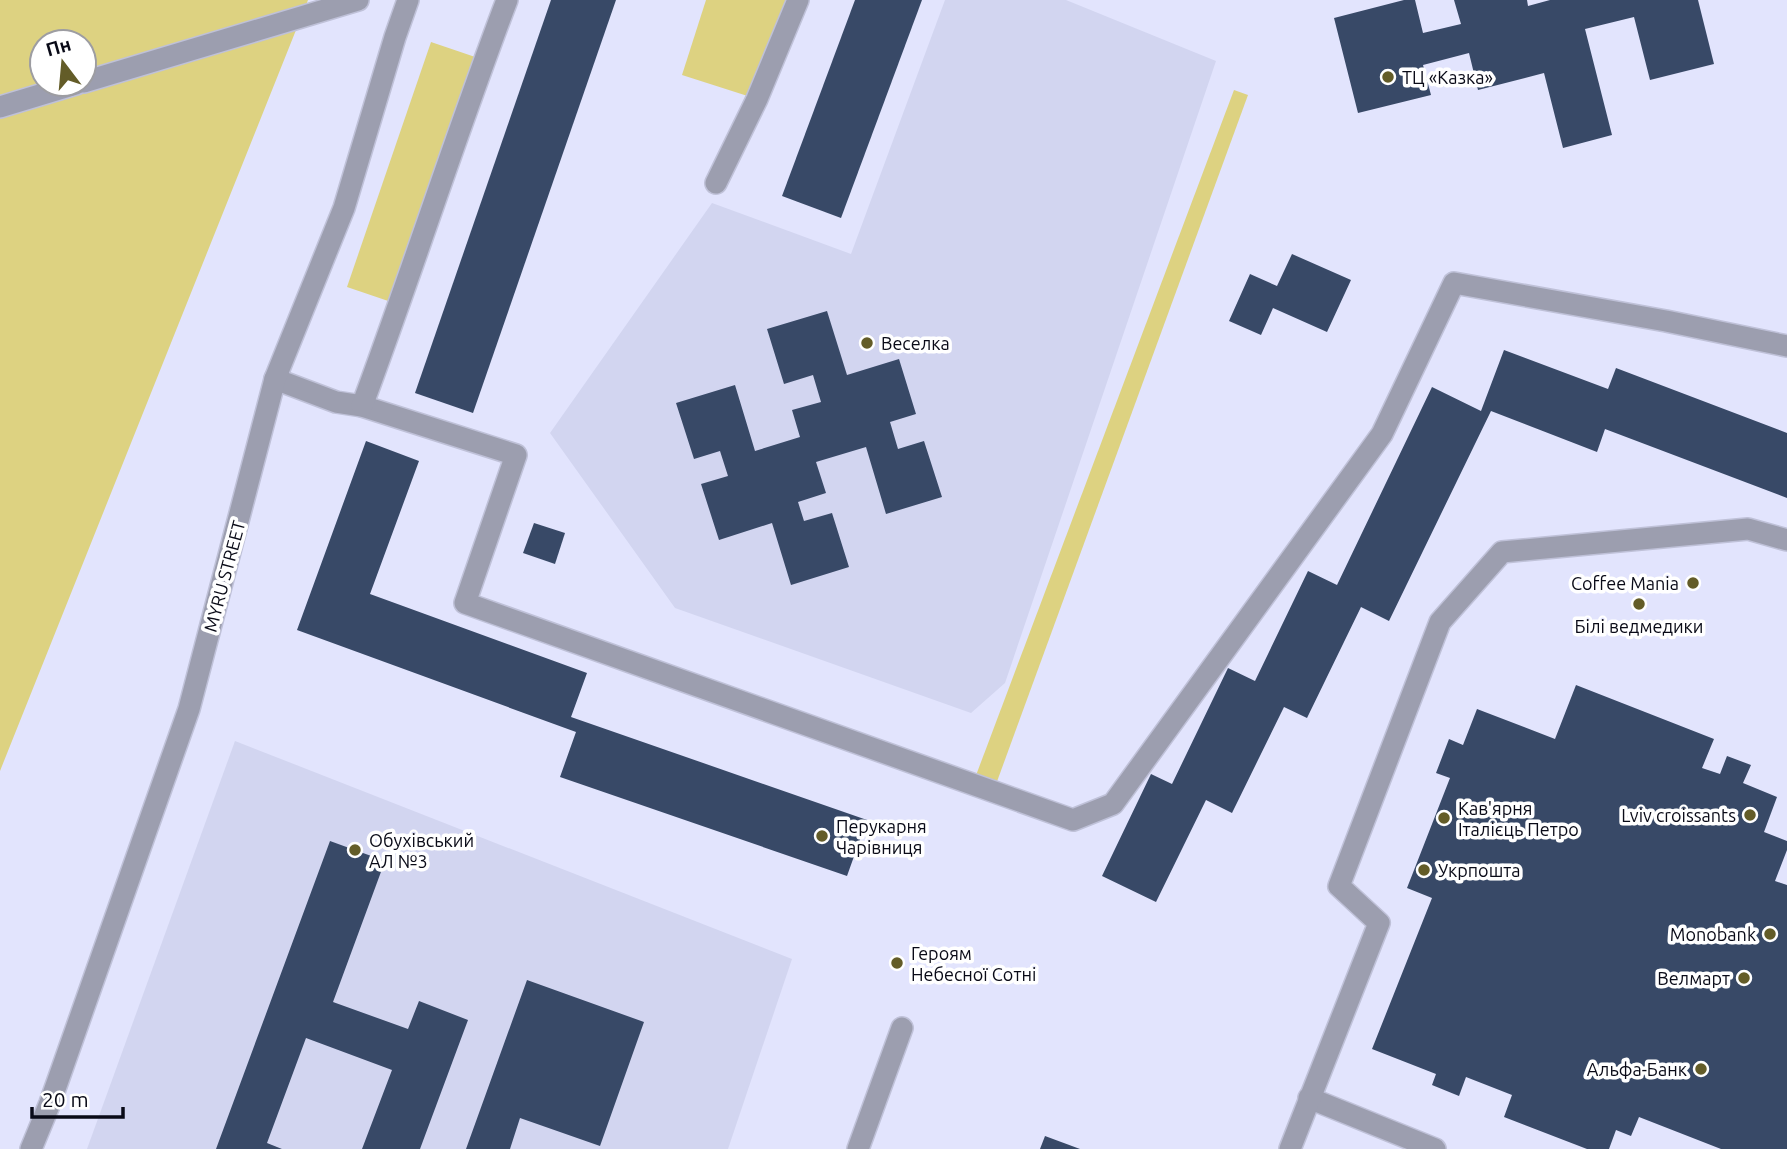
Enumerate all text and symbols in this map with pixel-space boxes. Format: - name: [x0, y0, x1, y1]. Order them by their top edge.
- north arrow: [28, 28, 98, 98]
- text: Пн: [43, 33, 73, 61]
- place label: ТЦ «Казка»: [1402, 67, 1493, 87]
- marker: ТЦ «Казка»: [1380, 69, 1396, 85]
- place label: Веселка: [881, 333, 950, 353]
- marker: Веселка: [859, 335, 875, 351]
- street label: MYRU STREET: [200, 518, 248, 634]
- place label: Coffee Mania: [1571, 573, 1679, 593]
- marker: Coffee Mania: [1685, 575, 1701, 591]
- marker: Білі ведмедики: [1631, 596, 1647, 612]
- place label: Білі ведмедики: [1574, 616, 1704, 636]
- place label: Кав'ярня Італієць Петро: [1458, 798, 1579, 839]
- place label: Lviv croissants: [1621, 805, 1736, 825]
- marker: Lviv croissants: [1742, 807, 1758, 823]
- marker: Кав'ярня Італієць Петро: [1436, 810, 1452, 826]
- place label: Перукарня Чарівниця: [836, 816, 927, 857]
- marker: Перукарня Чарівниця: [814, 828, 830, 844]
- place label: Обухівський АЛ №3: [369, 830, 474, 871]
- marker: Обухівський АЛ №3: [347, 842, 363, 858]
- place label: Укрпошта: [1438, 860, 1520, 880]
- marker: Укрпошта: [1416, 862, 1432, 878]
- place label: Monobank: [1670, 924, 1756, 944]
- marker: Monobank: [1762, 926, 1778, 942]
- place label: Героям Небесної Сотні: [911, 943, 1036, 984]
- marker: Героям Небесної Сотні: [889, 955, 905, 971]
- place label: Велмарт: [1657, 968, 1730, 988]
- marker: Велмарт: [1736, 970, 1752, 986]
- place label: Альфа-Банк: [1587, 1059, 1687, 1079]
- marker: Альфа-Банк: [1693, 1061, 1709, 1077]
- scale bar: [32, 1076, 122, 1120]
- text: 20 m: [42, 1087, 89, 1111]

